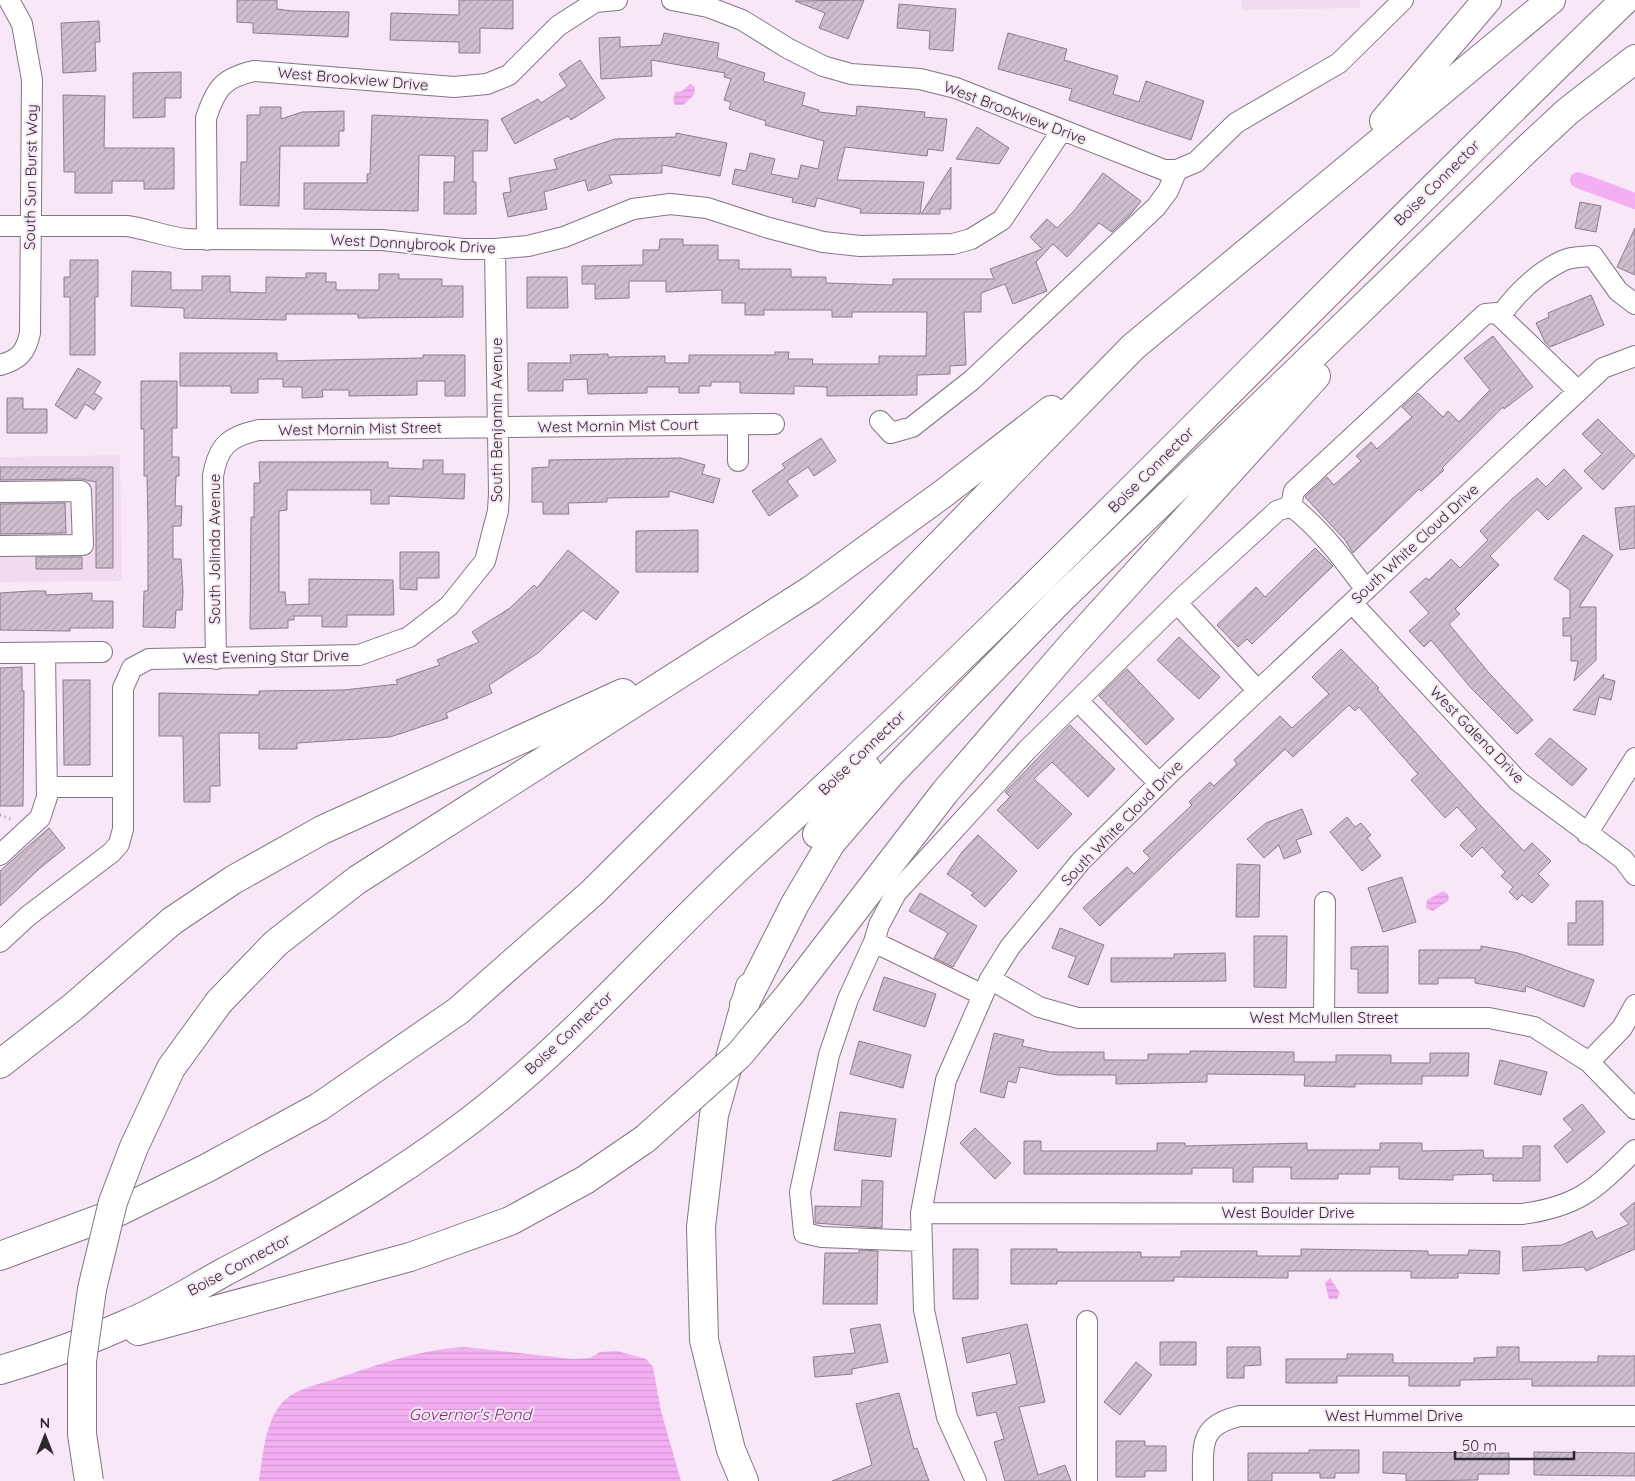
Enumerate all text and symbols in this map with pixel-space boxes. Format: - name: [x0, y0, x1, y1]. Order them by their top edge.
- street label: West Brookview Drive: [277, 62, 429, 95]
- street label: West Brookview Drive: [941, 77, 1089, 149]
- street label: South Sun Burst Way: [20, 104, 41, 250]
- street label: Boise Connector: [1390, 136, 1484, 230]
- street label: West Donnybrook Drive: [330, 230, 496, 257]
- street label: South Benjamin Avenue: [487, 338, 506, 502]
- street label: West Mornin Mist Court: [537, 415, 699, 436]
- street label: West Mornin Mist Street: [278, 418, 442, 439]
- street label: Boise Connector: [1104, 423, 1198, 517]
- street label: South Jolinda Avenue: [205, 474, 224, 624]
- street label: South White Cloud Drive: [1347, 480, 1482, 608]
- street label: West Evening Star Drive: [183, 646, 349, 667]
- street label: West Galena Drive: [1426, 682, 1529, 787]
- street label: Boise Connector: [814, 706, 909, 799]
- street label: South White Cloud Drive: [1057, 756, 1187, 890]
- street label: Boise Connector: [521, 987, 617, 1078]
- street label: West McMullen Street: [1249, 1008, 1399, 1027]
- street label: West Boulder Drive: [1221, 1203, 1355, 1222]
- street label: Boise Connector: [184, 1229, 294, 1300]
- water label: Governor's Pond: [409, 1404, 533, 1424]
- street label: West Hummel Drive: [1325, 1406, 1463, 1425]
- north arrow: [20, 1411, 70, 1461]
- text: N: [40, 1414, 50, 1432]
- scale bar: [1455, 1428, 1574, 1460]
- text: 50 m: [1462, 1436, 1497, 1455]

